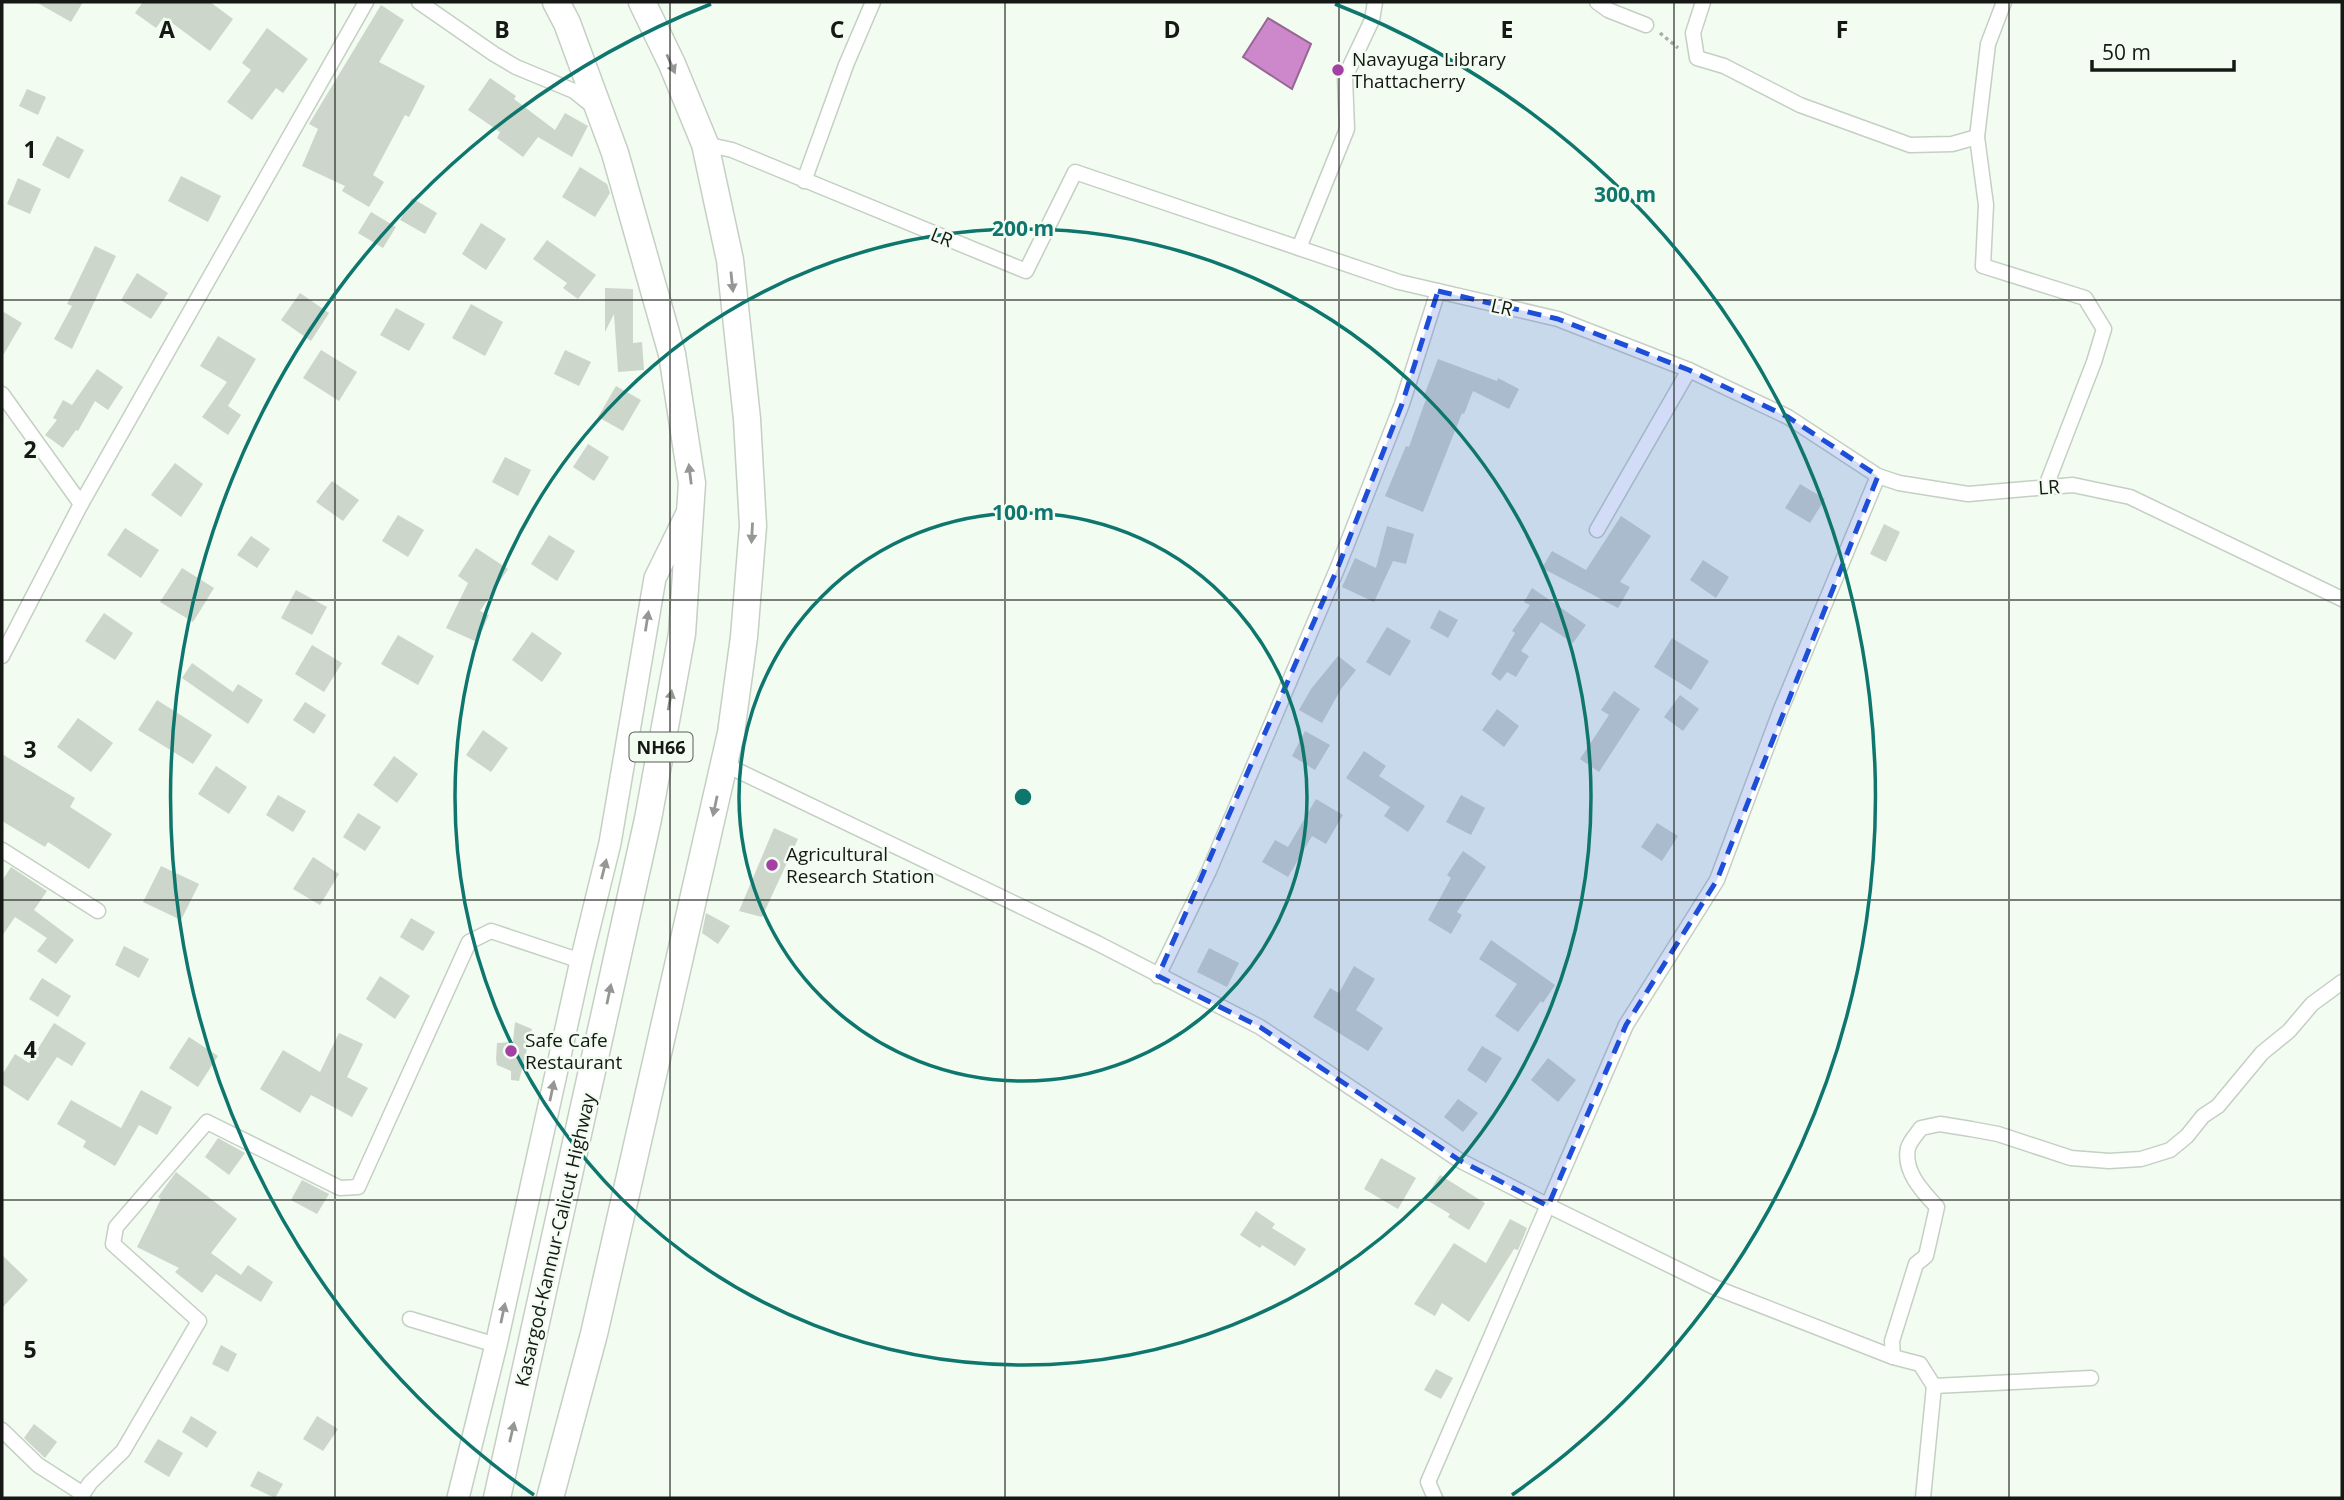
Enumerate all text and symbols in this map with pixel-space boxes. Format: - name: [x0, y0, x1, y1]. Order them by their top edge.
- text: A: [159, 13, 175, 45]
- text: B: [494, 13, 510, 45]
- text: C: [830, 13, 844, 45]
- text: D: [1163, 13, 1181, 45]
- text: E: [1501, 13, 1513, 45]
- text: F: [1836, 13, 1848, 45]
- scale bar: [2092, 28, 2234, 72]
- text: 50 m: [2102, 38, 2151, 66]
- place label: Navayuga Library Thattacherry: [1352, 46, 1506, 94]
- one-way arrow: [666, 53, 677, 74]
- marker: Navayuga Library Thattacherry: [1330, 62, 1346, 78]
- text: 1: [23, 133, 37, 165]
- text: 300 m: [1594, 180, 1656, 208]
- text: 200 m: [992, 214, 1054, 242]
- street label: LR: [927, 221, 957, 253]
- one-way arrow: [727, 271, 738, 293]
- street label: LR: [1489, 292, 1516, 322]
- text: 2: [23, 433, 37, 465]
- one-way arrow: [685, 463, 696, 485]
- street label: LR: [2037, 473, 2061, 501]
- text: 100 m: [992, 498, 1054, 526]
- one-way arrow: [746, 522, 757, 544]
- one-way arrow: [642, 610, 653, 632]
- one-way arrow: [665, 689, 676, 711]
- road number: NH66: [630, 732, 692, 762]
- text: 3: [23, 733, 37, 765]
- centre of rings: [1011, 785, 1035, 809]
- one-way arrow: [710, 795, 721, 817]
- place label: Agricultural Research Station: [786, 841, 935, 889]
- marker: Agricultural Research Station: [764, 857, 780, 873]
- one-way arrow: [599, 858, 610, 880]
- one-way arrow: [604, 983, 615, 1005]
- place label: Safe Cafe Restaurant: [525, 1027, 622, 1075]
- text: 4: [23, 1033, 37, 1065]
- marker: Safe Cafe Restaurant: [503, 1043, 519, 1059]
- one-way arrow: [547, 1080, 558, 1102]
- street label: Kasargod-Kannur-Calicut Highway: [509, 1090, 602, 1389]
- one-way arrow: [498, 1302, 509, 1324]
- text: 5: [23, 1333, 37, 1365]
- one-way arrow: [506, 1421, 517, 1443]

